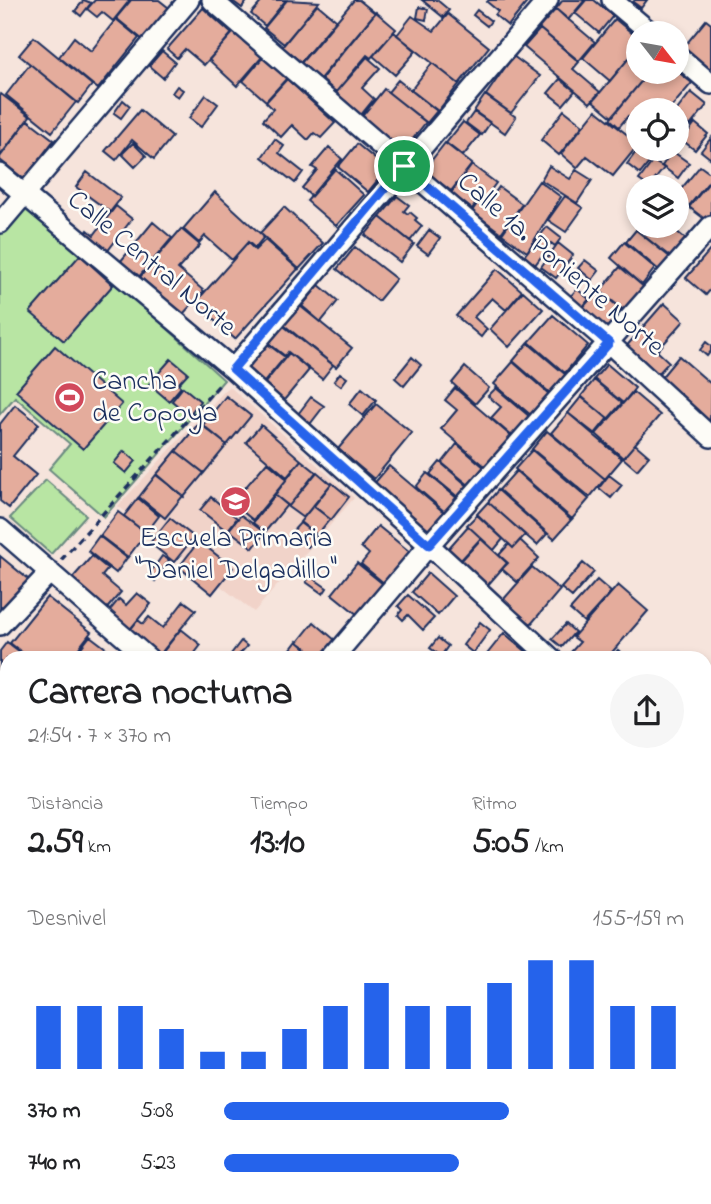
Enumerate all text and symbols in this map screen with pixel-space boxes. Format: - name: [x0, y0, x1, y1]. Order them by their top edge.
- north arrow: [626, 21, 690, 84]
- map controls: [626, 21, 689, 238]
- button: locate: [626, 98, 689, 161]
- pin: [374, 136, 434, 196]
- icon: arrive: [385, 147, 423, 185]
- street label: Calle 1a. Poniente Norte: [447, 163, 673, 367]
- button: layers: [626, 175, 689, 238]
- street label: Calle Central Norte: [57, 181, 245, 348]
- place label: Cancha de Copoya: [92, 362, 218, 435]
- sports icon: Cancha de Copoya: [52, 381, 86, 415]
- school or university icon: Escuela Primaria "Daniel Delgadillo": [219, 485, 253, 519]
- place label: Escuela Primaria "Daniel Delgadillo": [135, 519, 337, 592]
- text: Carrera nocturna: [28, 666, 293, 722]
- button: share: [610, 674, 684, 748]
- text: 21:54 · 7 × 370 m: [28, 720, 171, 753]
- text: Distancia: [28, 791, 103, 818]
- text: Tiempo: [250, 791, 308, 818]
- text: Ritmo: [472, 791, 517, 818]
- text: 2.59: [28, 818, 83, 869]
- text: 13:10: [250, 818, 305, 869]
- text: 5:05: [472, 818, 530, 869]
- text: km: [83, 834, 111, 861]
- text: /km: [530, 834, 564, 861]
- text: Desnivel: [28, 903, 106, 936]
- text: 155–159 m: [593, 903, 684, 936]
- text: 370 m: [28, 1095, 81, 1128]
- text: 5:08: [140, 1095, 174, 1128]
- text: 740 m: [28, 1147, 81, 1180]
- text: 5:23: [140, 1147, 176, 1180]

